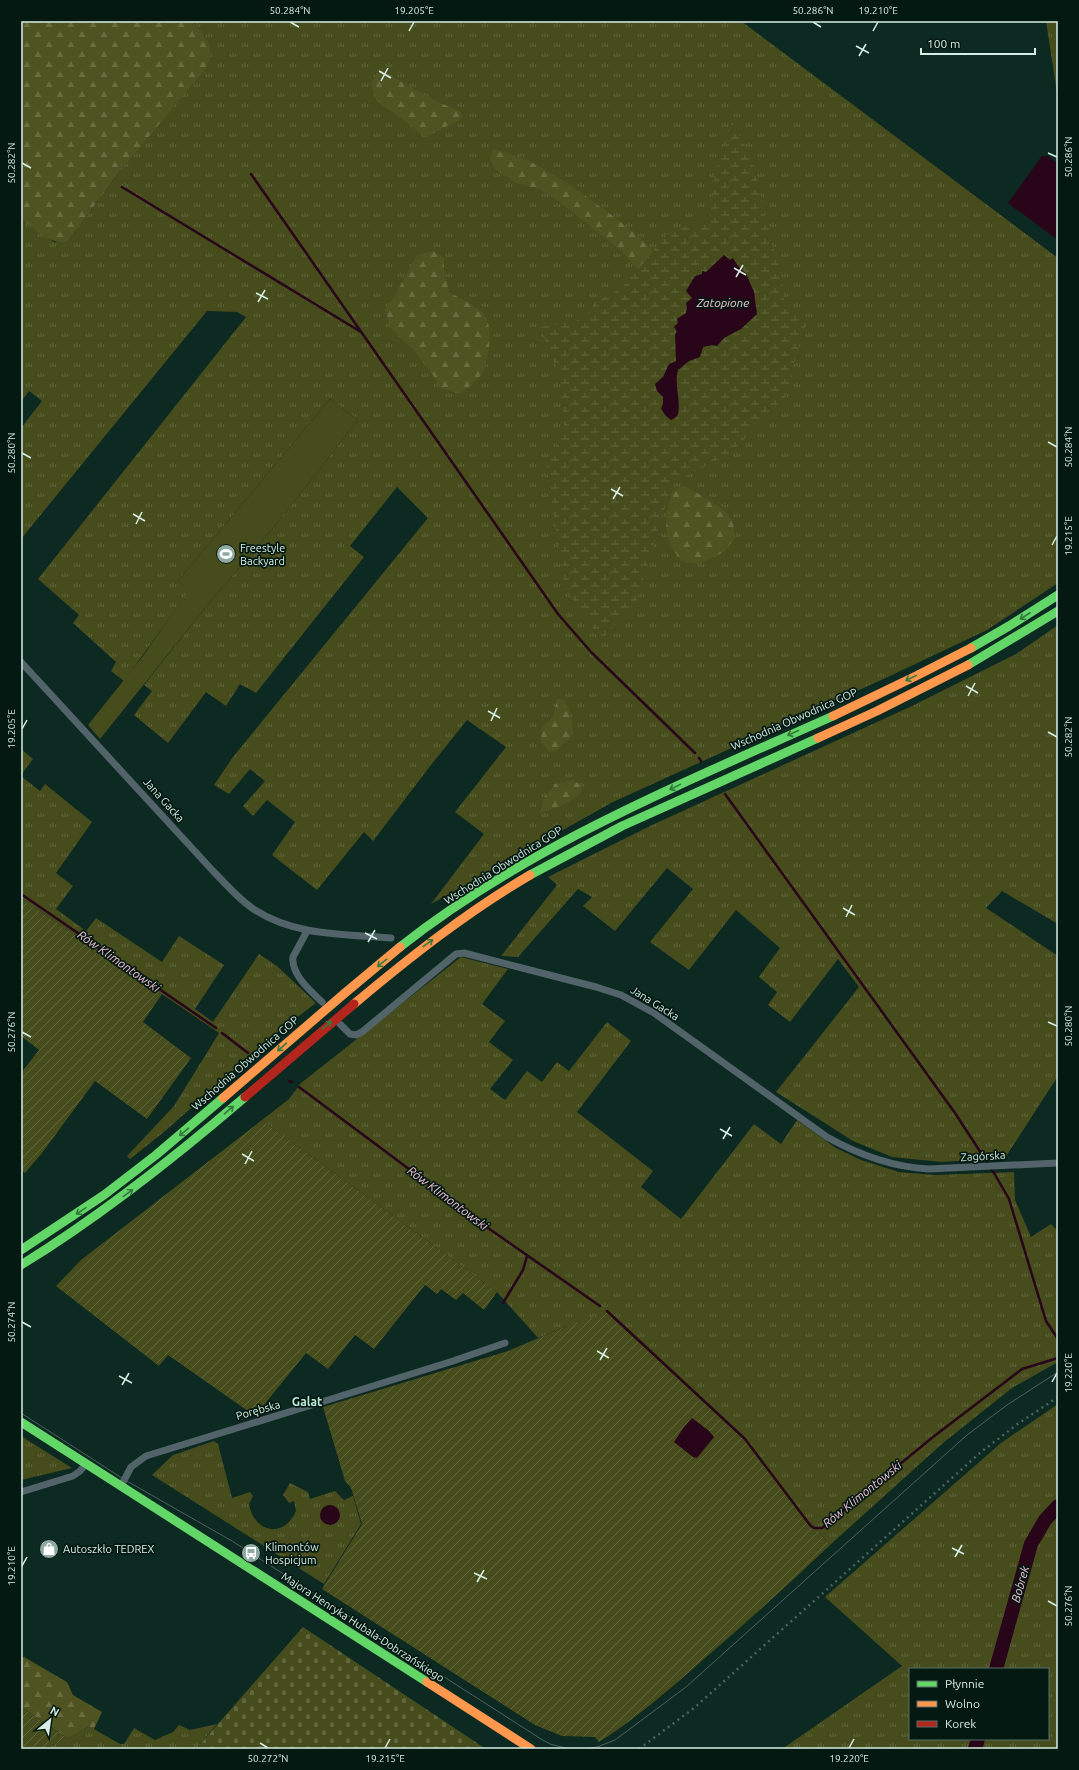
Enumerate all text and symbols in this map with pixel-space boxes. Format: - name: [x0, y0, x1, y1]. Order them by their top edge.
- text: 50.284°N: [269, 5, 311, 16]
- text: 19.205°E: [394, 5, 434, 16]
- text: 50.286°N: [792, 5, 834, 16]
- text: 19.210°E: [858, 5, 898, 16]
- scale bar: [921, 30, 1035, 56]
- text: 100 m: [927, 37, 960, 50]
- text: 50.286°N: [1063, 136, 1074, 178]
- text: 50.282°N: [6, 142, 17, 184]
- water label: Zatopione: [696, 296, 749, 309]
- text: 50.284°N: [1063, 426, 1074, 468]
- text: 50.280°N: [6, 432, 17, 474]
- text: 19.215°E: [1063, 516, 1074, 556]
- place label: Freestyle Backyard: [240, 542, 285, 567]
- sports icon: Freestyle Backyard: [215, 543, 237, 565]
- one-way arrow: [1020, 612, 1031, 620]
- one-way arrow: [905, 675, 917, 682]
- street label: Wschodnia Obwodnica GOP: [729, 685, 859, 752]
- text: 19.205°E: [6, 709, 17, 749]
- text: 50.282°N: [1063, 716, 1074, 758]
- one-way arrow: [788, 730, 800, 737]
- street label: Jana Gacka: [141, 776, 187, 824]
- one-way arrow: [669, 784, 681, 791]
- street label: Wschodnia Obwodnica GOP: [442, 823, 565, 906]
- water label: Rów Klimontowski: [75, 928, 163, 995]
- one-way arrow: [422, 939, 433, 947]
- one-way arrow: [376, 959, 387, 968]
- street label: Jana Gacka: [629, 983, 681, 1023]
- text: 50.280°N: [1063, 1005, 1074, 1047]
- text: 50.276°N: [6, 1011, 17, 1053]
- street label: Wschodnia Obwodnica GOP: [189, 1013, 301, 1113]
- one-way arrow: [322, 1021, 332, 1030]
- one-way arrow: [277, 1042, 288, 1051]
- one-way arrow: [224, 1106, 234, 1115]
- one-way arrow: [178, 1127, 189, 1136]
- street label: Zagórska: [960, 1149, 1006, 1163]
- water label: Rów Klimontowski: [405, 1163, 492, 1233]
- one-way arrow: [123, 1188, 134, 1197]
- one-way arrow: [76, 1207, 87, 1215]
- text: 50.274°N: [6, 1301, 17, 1343]
- text: 19.220°E: [1063, 1353, 1074, 1393]
- district label: Galat: [292, 1395, 322, 1408]
- street label: Porębska: [234, 1398, 282, 1422]
- water label: Rów Klimontowski: [820, 1458, 905, 1530]
- shop icon: Autoszkło TEDREX: [38, 1538, 60, 1560]
- place label: Klimontów Hospicjum: [265, 1541, 319, 1566]
- bus stop icon: Klimontów Hospicjum: [240, 1542, 262, 1564]
- place label: Autoszkło TEDREX: [63, 1543, 155, 1555]
- text: 19.210°E: [6, 1546, 17, 1586]
- water label: Bobrek: [1009, 1564, 1032, 1604]
- street label: Majora Henryka Hubala-Dobrzańskiego: [279, 1570, 447, 1684]
- text: 50.276°N: [1063, 1585, 1074, 1627]
- legend: [909, 1668, 1049, 1740]
- text: Płynnie: [945, 1677, 984, 1690]
- text: Wolno: [945, 1697, 980, 1710]
- north arrow: [30, 1700, 70, 1740]
- text: N: [48, 1704, 61, 1718]
- text: Korek: [945, 1717, 976, 1730]
- text: 50.272°N: [247, 1753, 289, 1764]
- text: 19.215°E: [365, 1753, 405, 1764]
- text: 19.220°E: [829, 1753, 869, 1764]

